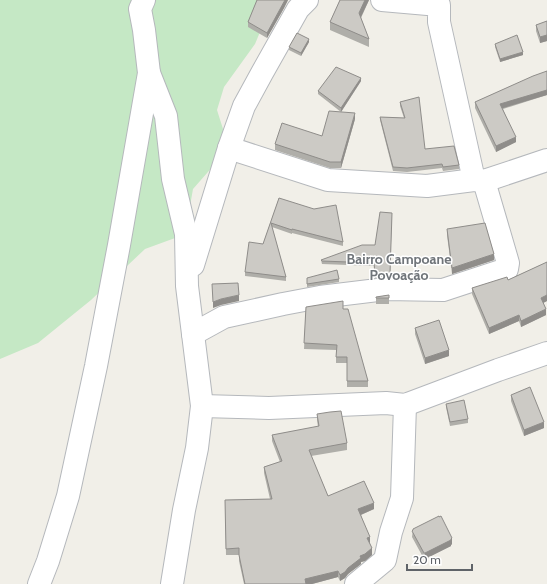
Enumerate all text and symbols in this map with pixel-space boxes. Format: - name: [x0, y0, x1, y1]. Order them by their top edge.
- district label: Bairro Campoane Povoação: [347, 250, 451, 284]
- scale bar: [407, 546, 472, 572]
- text: 20 m: [413, 552, 441, 567]

